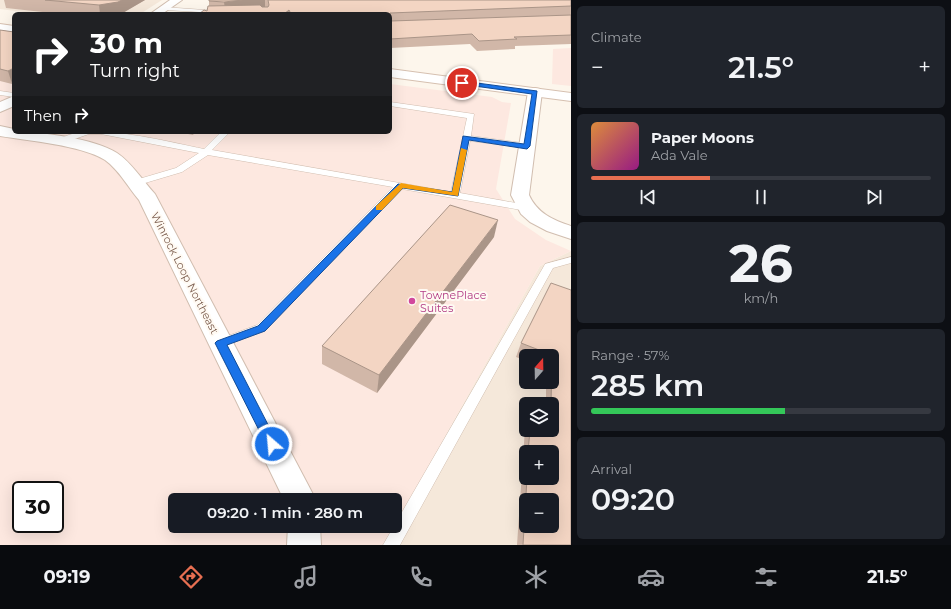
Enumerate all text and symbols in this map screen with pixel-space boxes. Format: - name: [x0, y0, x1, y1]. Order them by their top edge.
- text: 30 m: [90, 26, 163, 60]
- icon: right: [24, 28, 76, 80]
- text: Climate: [591, 29, 642, 45]
- text: 21.5°: [728, 49, 794, 86]
- text: −: [591, 54, 604, 81]
- text: +: [918, 54, 931, 81]
- text: Turn right: [90, 60, 180, 82]
- pin: [445, 66, 479, 100]
- icon: arrive: [451, 72, 473, 94]
- icon: right: [70, 104, 92, 126]
- text: Then: [24, 106, 62, 125]
- text: Paper Moons: [651, 128, 754, 147]
- text: Ada Vale: [651, 147, 708, 163]
- icon: previous: [637, 186, 659, 208]
- icon: pause: [750, 186, 772, 208]
- icon: next: [863, 186, 885, 208]
- street label: Winrock Loop Northeast: [148, 210, 222, 337]
- text: 26: [729, 232, 793, 295]
- place label: TownePlace Suites: [420, 288, 487, 315]
- text: km/h: [744, 290, 778, 306]
- marker: TownePlace Suites: [407, 296, 417, 306]
- text: Range · 57%: [591, 347, 669, 363]
- north arrow: [519, 349, 559, 389]
- map controls: [519, 349, 559, 533]
- text: 285 km: [591, 367, 704, 404]
- button: layers: [519, 397, 559, 437]
- position arrow: [251, 423, 293, 465]
- button: +: [519, 445, 559, 485]
- text: Arrival: [591, 461, 632, 477]
- speed limit sign: 30: [12, 481, 64, 533]
- text: 09:20: [591, 481, 675, 518]
- button: −: [519, 493, 559, 533]
- text: 09:20 · 1 min · 280 m: [207, 503, 363, 522]
- icon: directions: [177, 563, 205, 591]
- icon: music: [292, 563, 320, 591]
- icon: phone: [407, 563, 435, 591]
- icon: climate: [522, 563, 550, 591]
- icon: car: [637, 563, 665, 591]
- icon: filters: [752, 563, 780, 591]
- text: 09:19: [43, 566, 90, 588]
- text: 21.5°: [867, 566, 907, 588]

